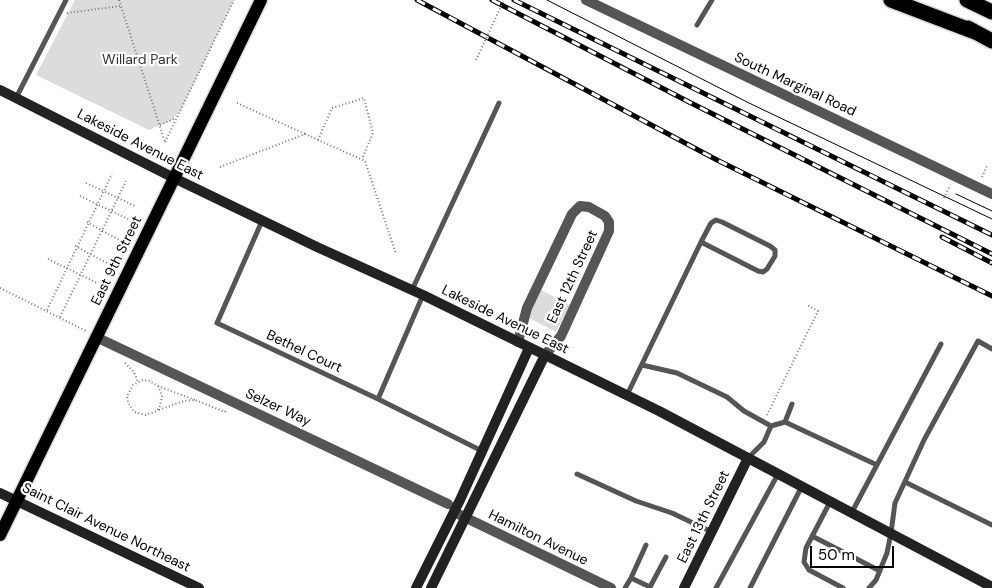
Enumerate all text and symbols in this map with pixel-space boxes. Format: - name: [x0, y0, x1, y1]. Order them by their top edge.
- street label: South Marginal Road: [731, 49, 859, 121]
- park label: Willard Park: [102, 52, 178, 68]
- street label: Lakeside Avenue East: [74, 106, 206, 184]
- street label: East 9th Street: [88, 214, 146, 308]
- street label: East 12th Street: [544, 228, 602, 326]
- street label: Lakeside Avenue East: [439, 282, 571, 358]
- street label: Bethel Court: [264, 327, 344, 377]
- street label: Selzer Way: [242, 385, 314, 431]
- street label: East 13th Street: [674, 468, 734, 566]
- street label: Saint Clair Avenue Northeast: [19, 480, 193, 576]
- street label: Hamilton Avenue: [485, 507, 591, 569]
- scale bar: [812, 536, 896, 568]
- text: 50 m: [818, 545, 855, 565]

